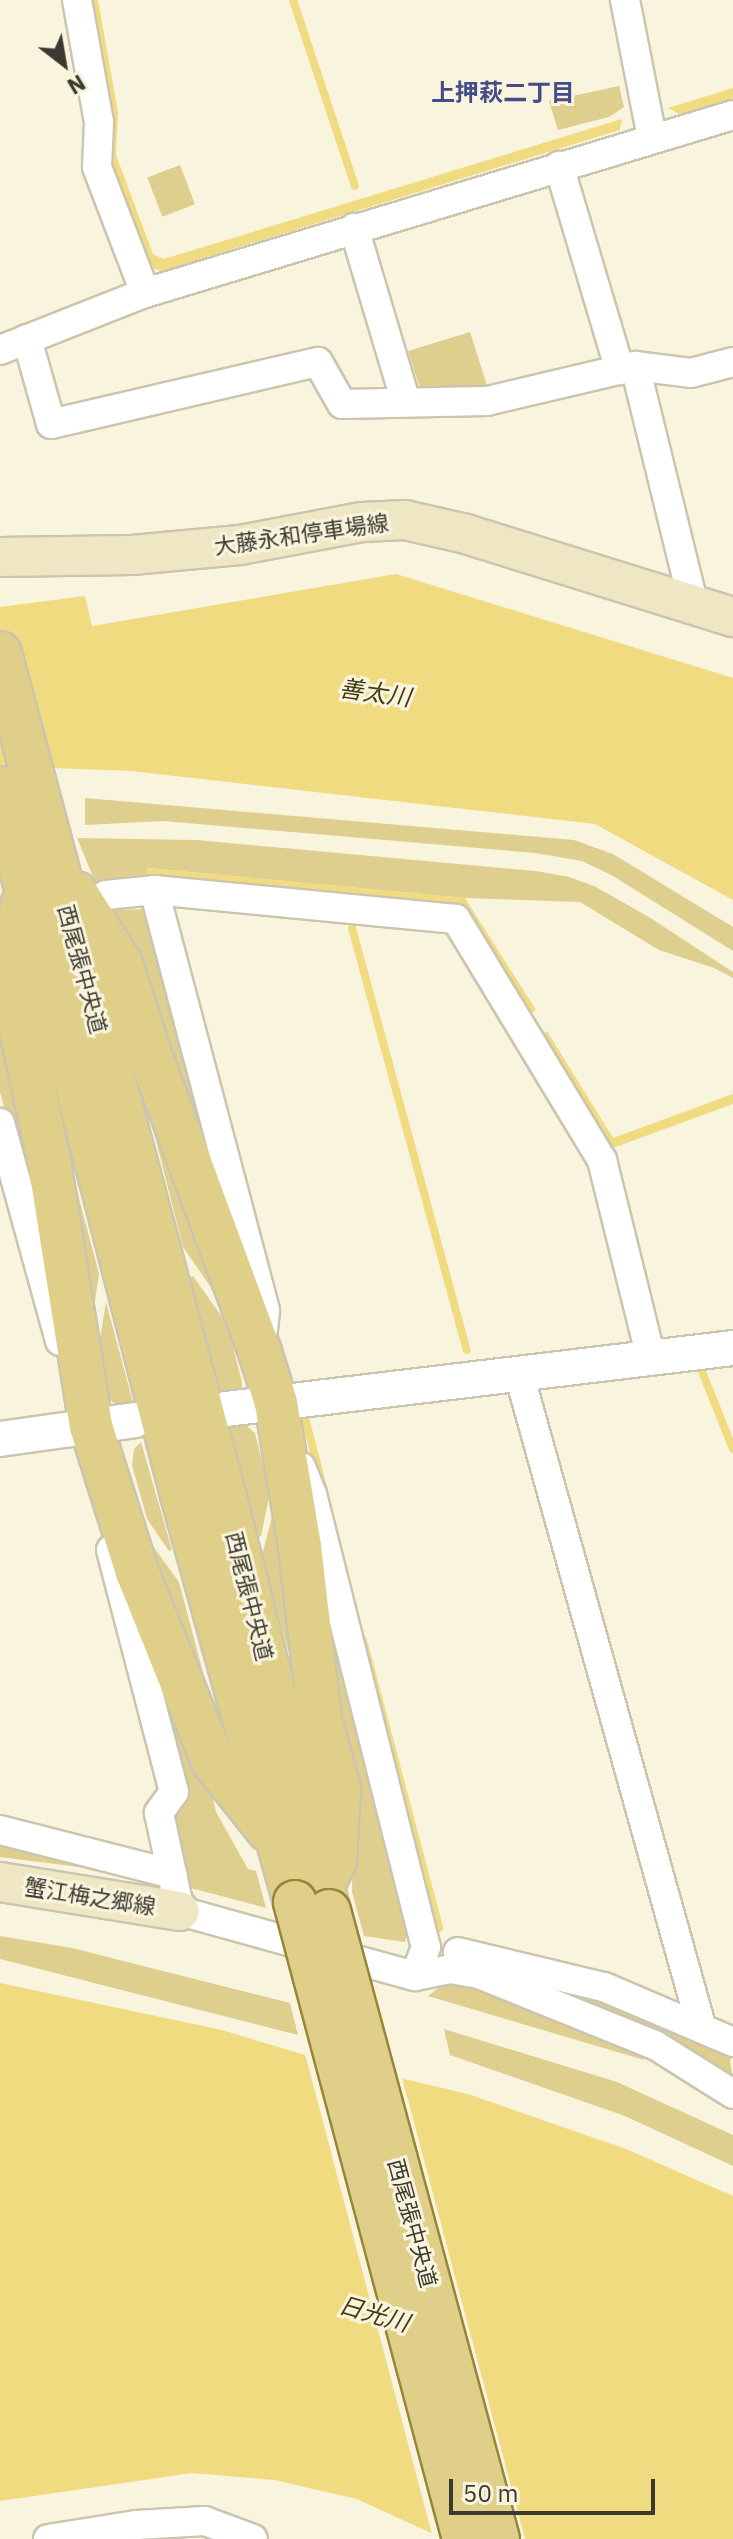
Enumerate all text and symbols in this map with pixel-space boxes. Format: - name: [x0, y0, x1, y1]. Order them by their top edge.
- north arrow: [24, 24, 104, 104]
- text: N: [62, 68, 91, 102]
- district label: 上押萩二丁目: [431, 79, 575, 107]
- street label: 大藤永和停車場線: [212, 509, 390, 559]
- water label: 善太川: [337, 674, 413, 712]
- street label: 西尾張中央道: [53, 902, 113, 1036]
- street label: 西尾張中央道: [221, 1529, 279, 1663]
- street label: 蟹江梅之郷線: [23, 1873, 157, 1919]
- street label: 西尾張中央道: [383, 2156, 443, 2290]
- water label: 日光川: [335, 2290, 413, 2338]
- scale bar: [453, 2463, 659, 2513]
- text: 50 m: [463, 2477, 518, 2509]

